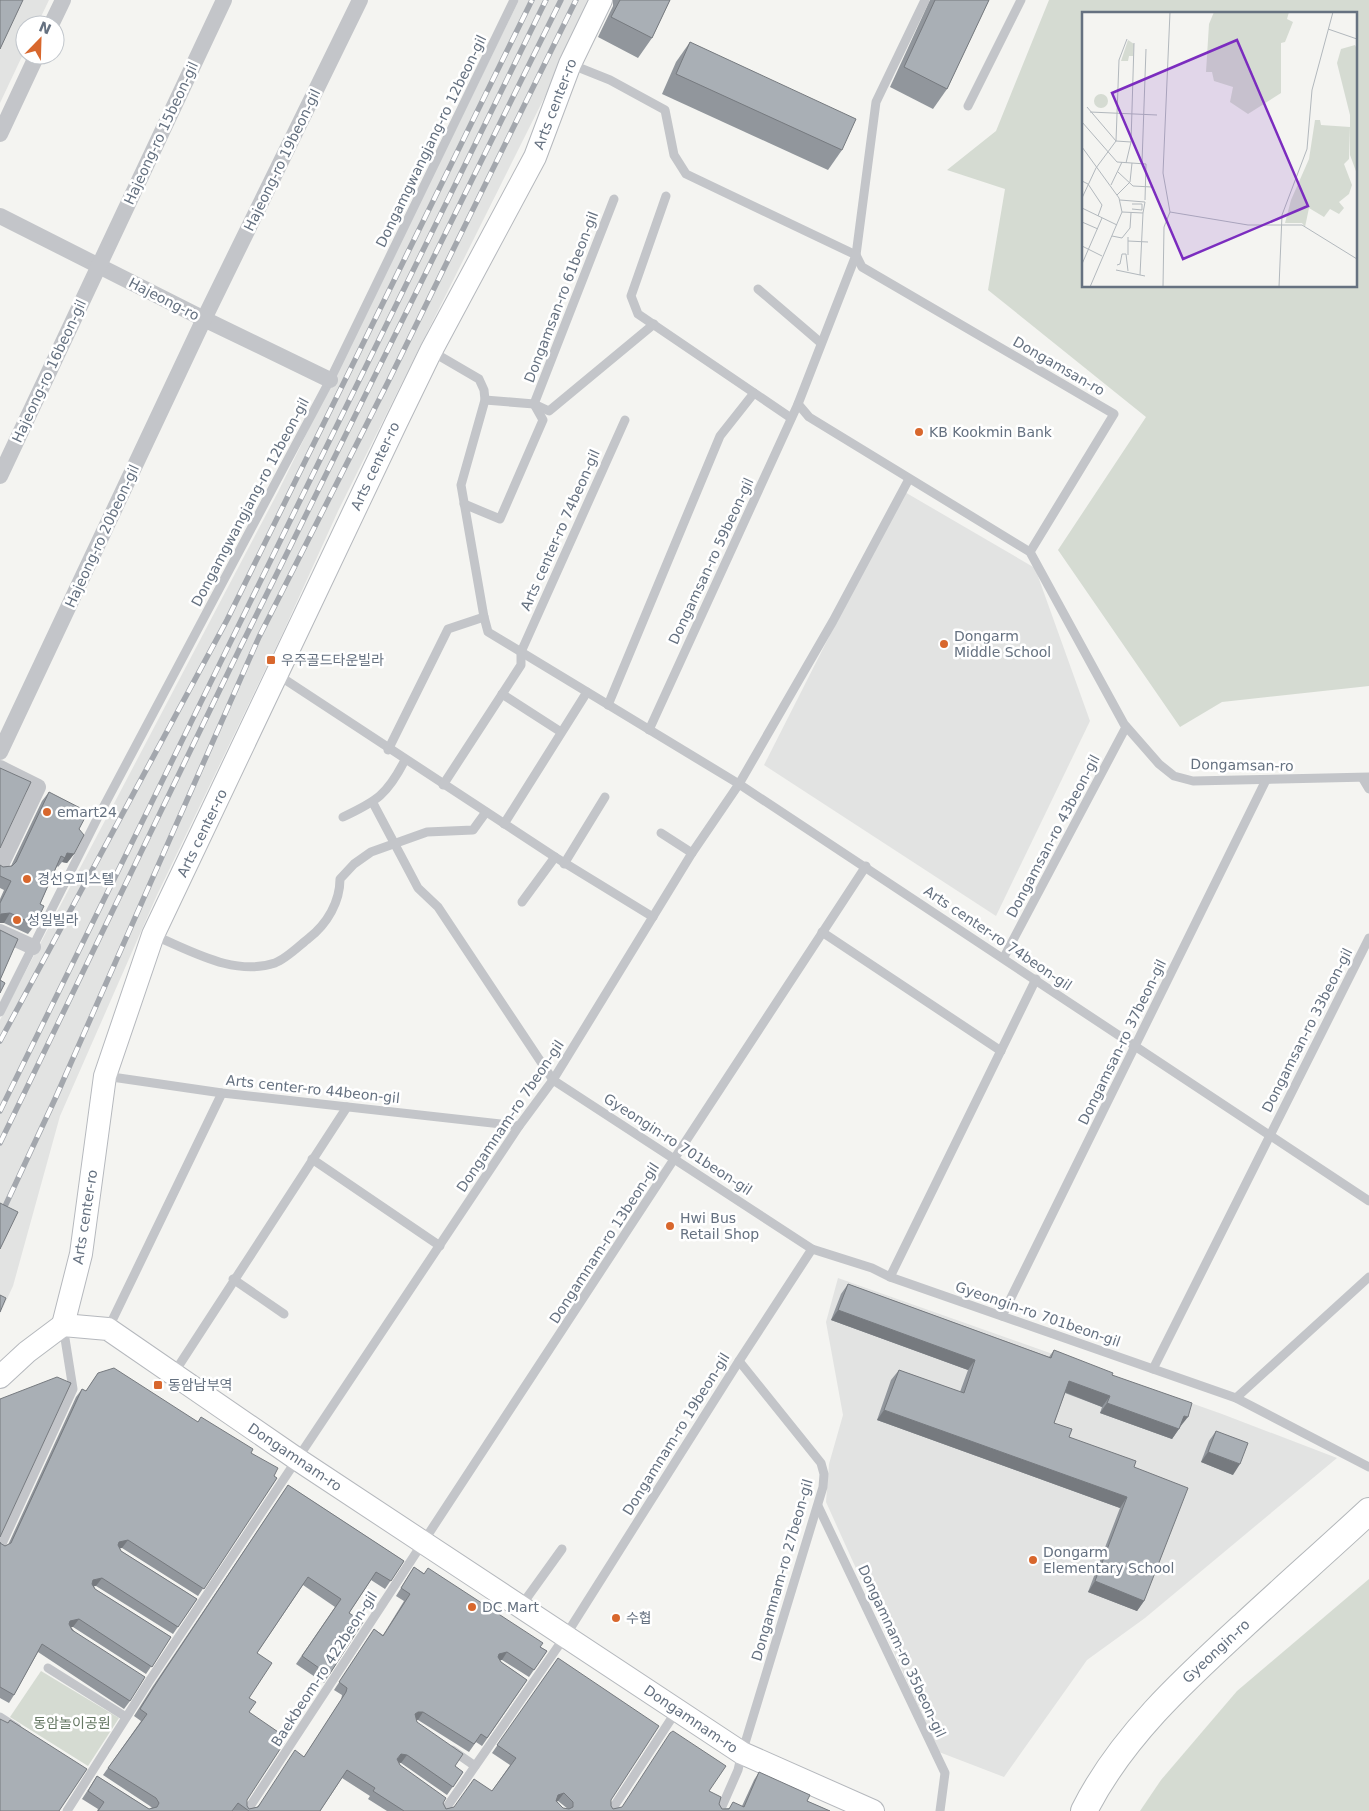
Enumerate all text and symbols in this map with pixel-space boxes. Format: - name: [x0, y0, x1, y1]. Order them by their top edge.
- inset map: [1082, 12, 1356, 288]
- north arrow: [15, 15, 65, 65]
- text: N: [37, 18, 54, 38]
- street label: Dongamgwangjang-ro 12beon-gil: [372, 32, 490, 250]
- street label: Arts center-ro: [530, 56, 580, 152]
- street label: Hajeong-ro 15beon-gil: [121, 59, 201, 207]
- street label: Hajeong-ro 19beon-gil: [241, 86, 323, 234]
- street label: Dongamsan-ro 61beon-gil: [521, 209, 601, 385]
- street label: Hajeong-ro: [126, 274, 202, 324]
- street label: Hajeong-ro 16beon-gil: [9, 297, 89, 445]
- street label: Dongamsan-ro: [1010, 333, 1108, 399]
- street label: Dongamgwangjang-ro 12beon-gil: [188, 395, 312, 609]
- street label: Arts center-ro: [348, 419, 402, 513]
- place label: KB Kookmin Bank: [929, 424, 1053, 440]
- marker: KB Kookmin Bank: [913, 426, 925, 438]
- street label: Arts center-ro 74beon-gil: [517, 447, 603, 613]
- street label: Hajeong-ro 20beon-gil: [62, 462, 142, 610]
- street label: Dongamsan-ro 59beon-gil: [665, 475, 757, 647]
- place label: Dongarm Middle School: [954, 628, 1051, 660]
- marker: Dongarm Middle School: [938, 638, 950, 650]
- place label: 우주골드타운빌라: [281, 652, 384, 668]
- marker: 우주골드타운빌라: [265, 654, 277, 666]
- street label: Dongamsan-ro 43beon-gil: [1003, 752, 1103, 920]
- street label: Dongamsan-ro: [1190, 756, 1294, 774]
- street label: Arts center-ro: [174, 786, 230, 880]
- place label: emart24: [57, 804, 117, 820]
- marker: emart24: [41, 806, 53, 818]
- place label: 경선오피스텔: [37, 871, 114, 887]
- marker: 경선오피스텔: [21, 873, 33, 885]
- street label: Arts center-ro 74beon-gil: [921, 883, 1075, 993]
- place label: 성일빌라: [27, 912, 79, 928]
- marker: 성일빌라: [11, 914, 23, 926]
- street label: Dongamsan-ro 33beon-gil: [1259, 945, 1355, 1115]
- street label: Dongamsan-ro 37beon-gil: [1075, 957, 1169, 1127]
- street label: Dongamnam-ro 7beon-gil: [453, 1037, 567, 1195]
- street label: Arts center-ro 44beon-gil: [225, 1072, 401, 1106]
- street label: Gyeongin-ro 701beon-gil: [601, 1090, 755, 1198]
- street label: Dongamnam-ro 13beon-gil: [546, 1160, 662, 1326]
- street label: Arts center-ro: [70, 1168, 100, 1266]
- place label: Hwi Bus Retail Shop: [680, 1210, 759, 1242]
- marker: Hwi Bus Retail Shop: [664, 1220, 676, 1232]
- street label: Gyeongin-ro 701beon-gil: [953, 1278, 1123, 1350]
- street label: Dongamnam-ro 19beon-gil: [619, 1350, 733, 1518]
- place label: 동암남부역: [168, 1377, 232, 1393]
- marker: 동암남부역: [152, 1379, 164, 1391]
- street label: Dongamnam-ro: [245, 1420, 345, 1494]
- street label: Dongamnam-ro 27beon-gil: [748, 1477, 816, 1663]
- place label: Dongarm Elementary School: [1043, 1544, 1175, 1576]
- marker: Dongarm Elementary School: [1027, 1554, 1039, 1566]
- street label: Dongamnam-ro 35beon-gil: [855, 1562, 949, 1740]
- street label: Baekbeom-ro 422beon-gil: [268, 1589, 380, 1749]
- place label: DC Mart: [482, 1599, 539, 1615]
- marker: DC Mart: [466, 1601, 478, 1613]
- place label: 수협: [626, 1610, 652, 1626]
- marker: 수협: [610, 1612, 622, 1624]
- street label: Gyeongin-ro: [1179, 1616, 1253, 1686]
- street label: Dongamnam-ro: [641, 1682, 741, 1756]
- park label: 동암놀이공원: [33, 1715, 111, 1731]

